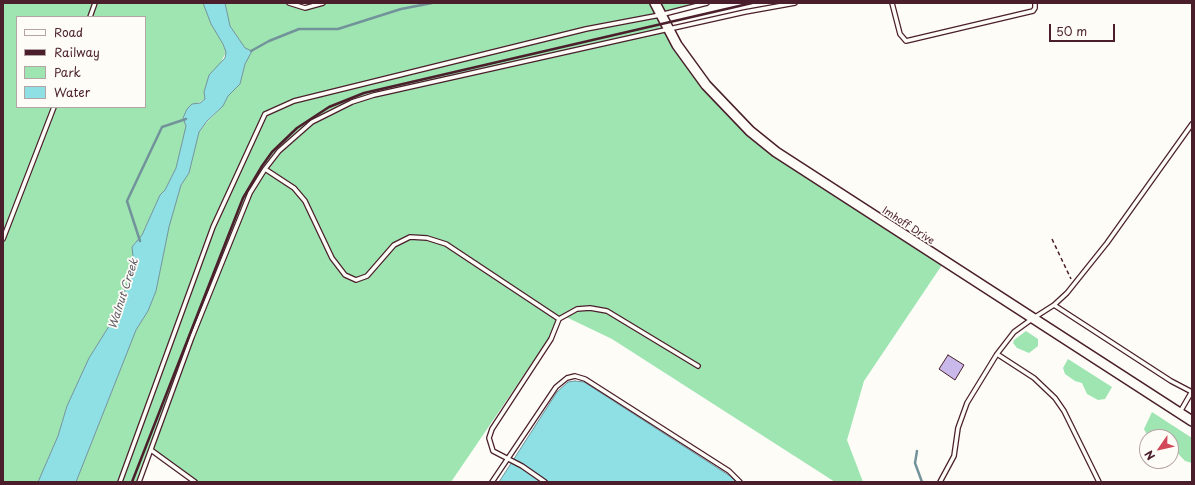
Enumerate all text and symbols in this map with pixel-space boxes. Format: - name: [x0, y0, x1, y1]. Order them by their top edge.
- legend: [16, 16, 146, 108]
- scale bar: [1051, 16, 1117, 42]
- text: 50 m: [1056, 22, 1087, 40]
- text: Road: [54, 23, 83, 41]
- text: Railway: [54, 43, 100, 61]
- text: Park: [54, 63, 81, 81]
- text: Water: [54, 83, 90, 101]
- street label: Imhoff Drive: [880, 205, 936, 247]
- water label: Walnut Creek: [106, 257, 142, 331]
- north arrow: [1139, 429, 1179, 469]
- text: N: [1140, 447, 1159, 464]

